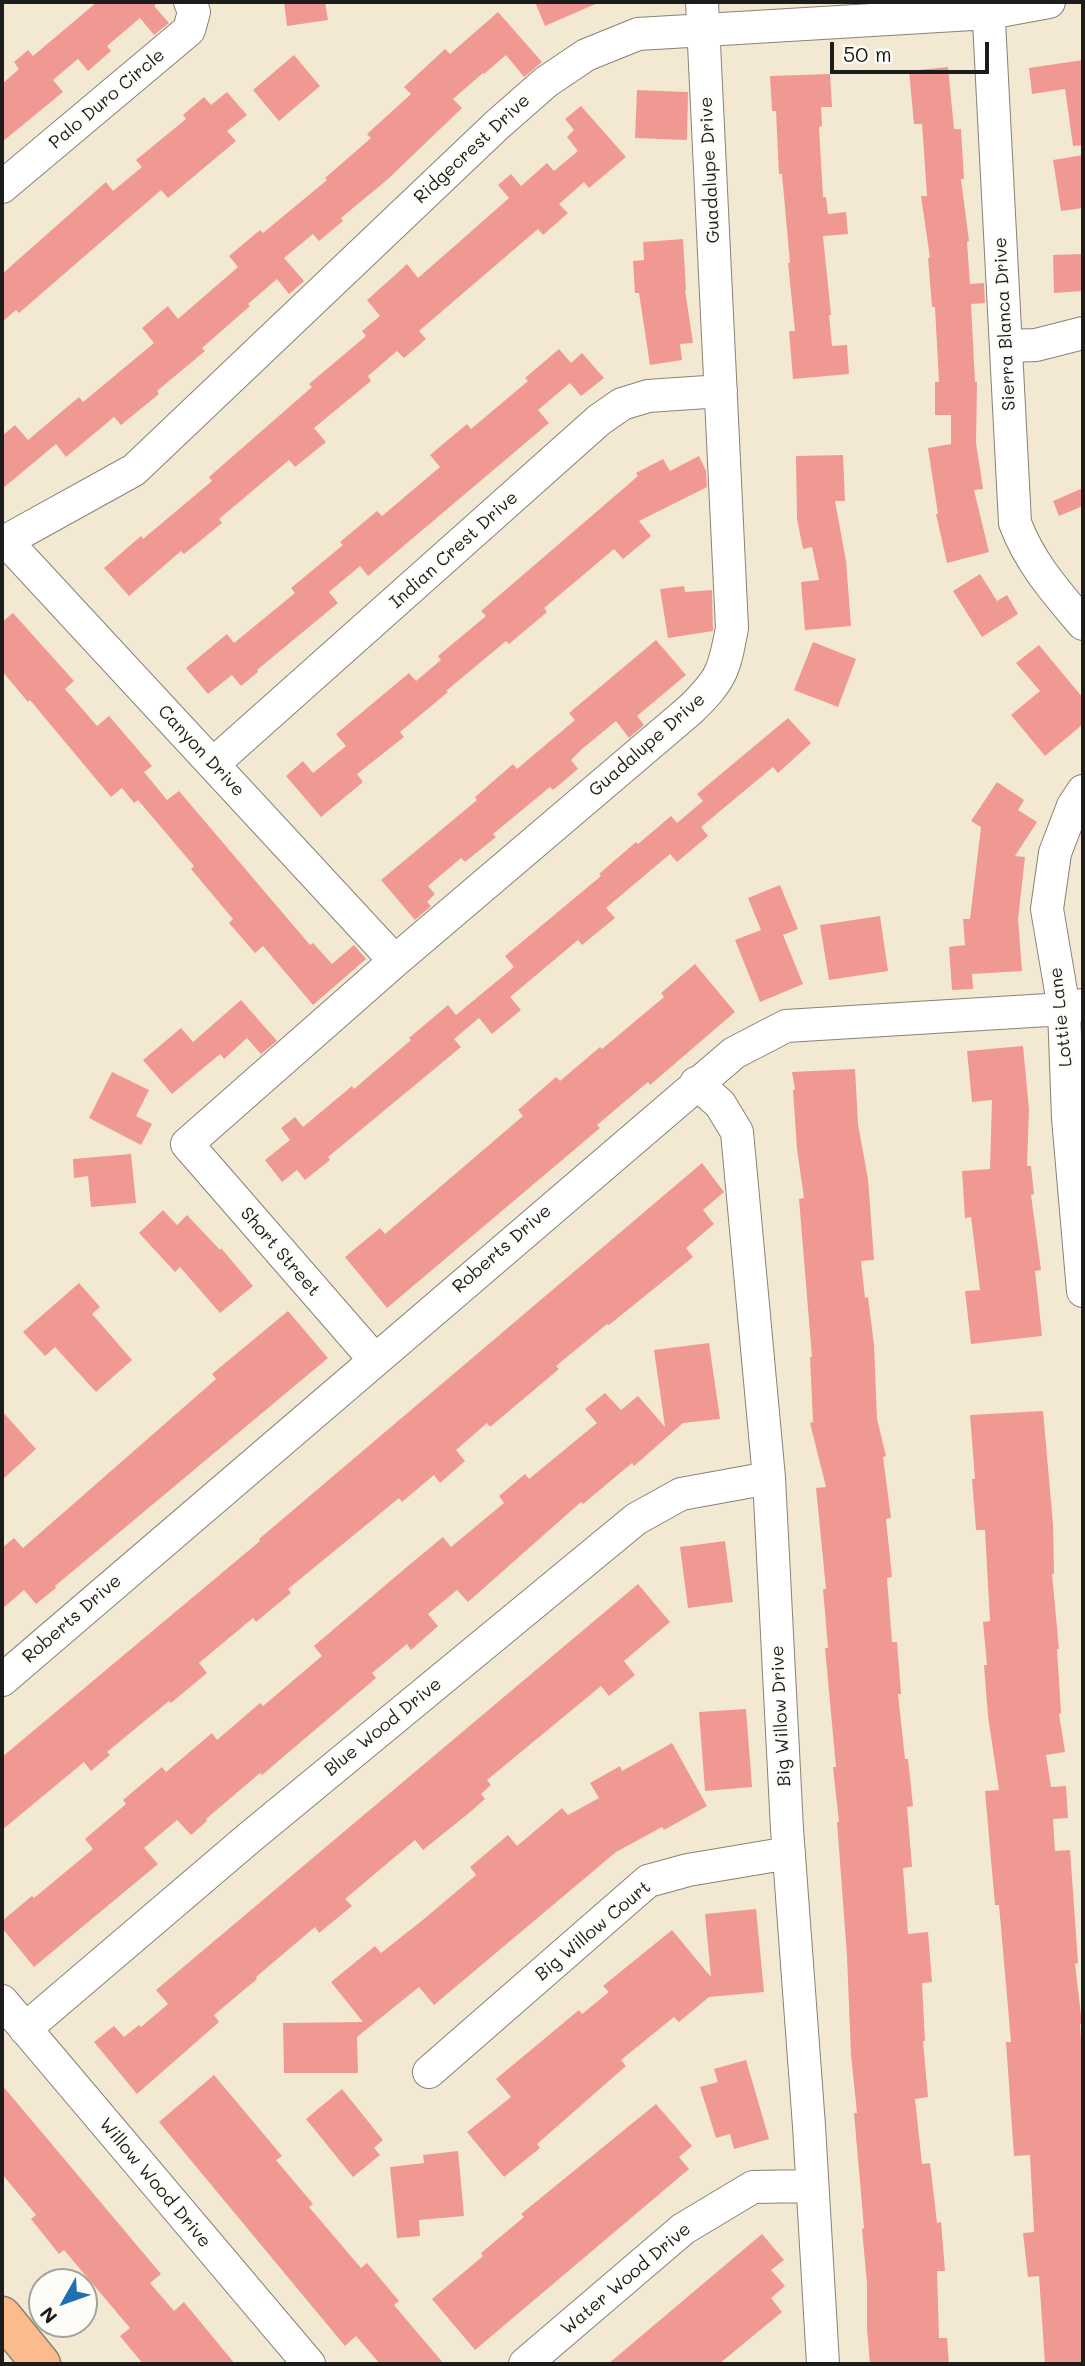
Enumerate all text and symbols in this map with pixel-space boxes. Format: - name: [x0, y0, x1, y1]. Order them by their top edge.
- scale bar: [833, 28, 992, 72]
- text: 50 m: [843, 40, 892, 67]
- street label: Palo Duro Circle: [45, 44, 169, 154]
- street label: Ridgecrest Drive: [409, 90, 535, 208]
- street label: Guadalupe Drive: [695, 96, 725, 244]
- street label: Sierra Blanca Drive: [990, 237, 1020, 411]
- street label: Indian Crest Drive: [386, 487, 522, 613]
- street label: Guadalupe Drive: [584, 689, 710, 801]
- street label: Canyon Drive: [153, 701, 249, 801]
- street label: Lottie Lane: [1045, 966, 1077, 1068]
- street label: Roberts Drive: [448, 1200, 556, 1298]
- street label: Short Street: [235, 1203, 325, 1301]
- street label: Roberts Drive: [18, 1570, 126, 1668]
- street label: Big Willow Drive: [767, 1645, 795, 1787]
- street label: Blue Wood Drive: [320, 1673, 446, 1781]
- street label: Big Willow Court: [531, 1876, 655, 1986]
- street label: Willow Wood Drive: [94, 2114, 216, 2252]
- street label: Water Wood Drive: [557, 2218, 695, 2340]
- north arrow: [28, 2268, 98, 2338]
- text: N: [34, 2302, 62, 2329]

